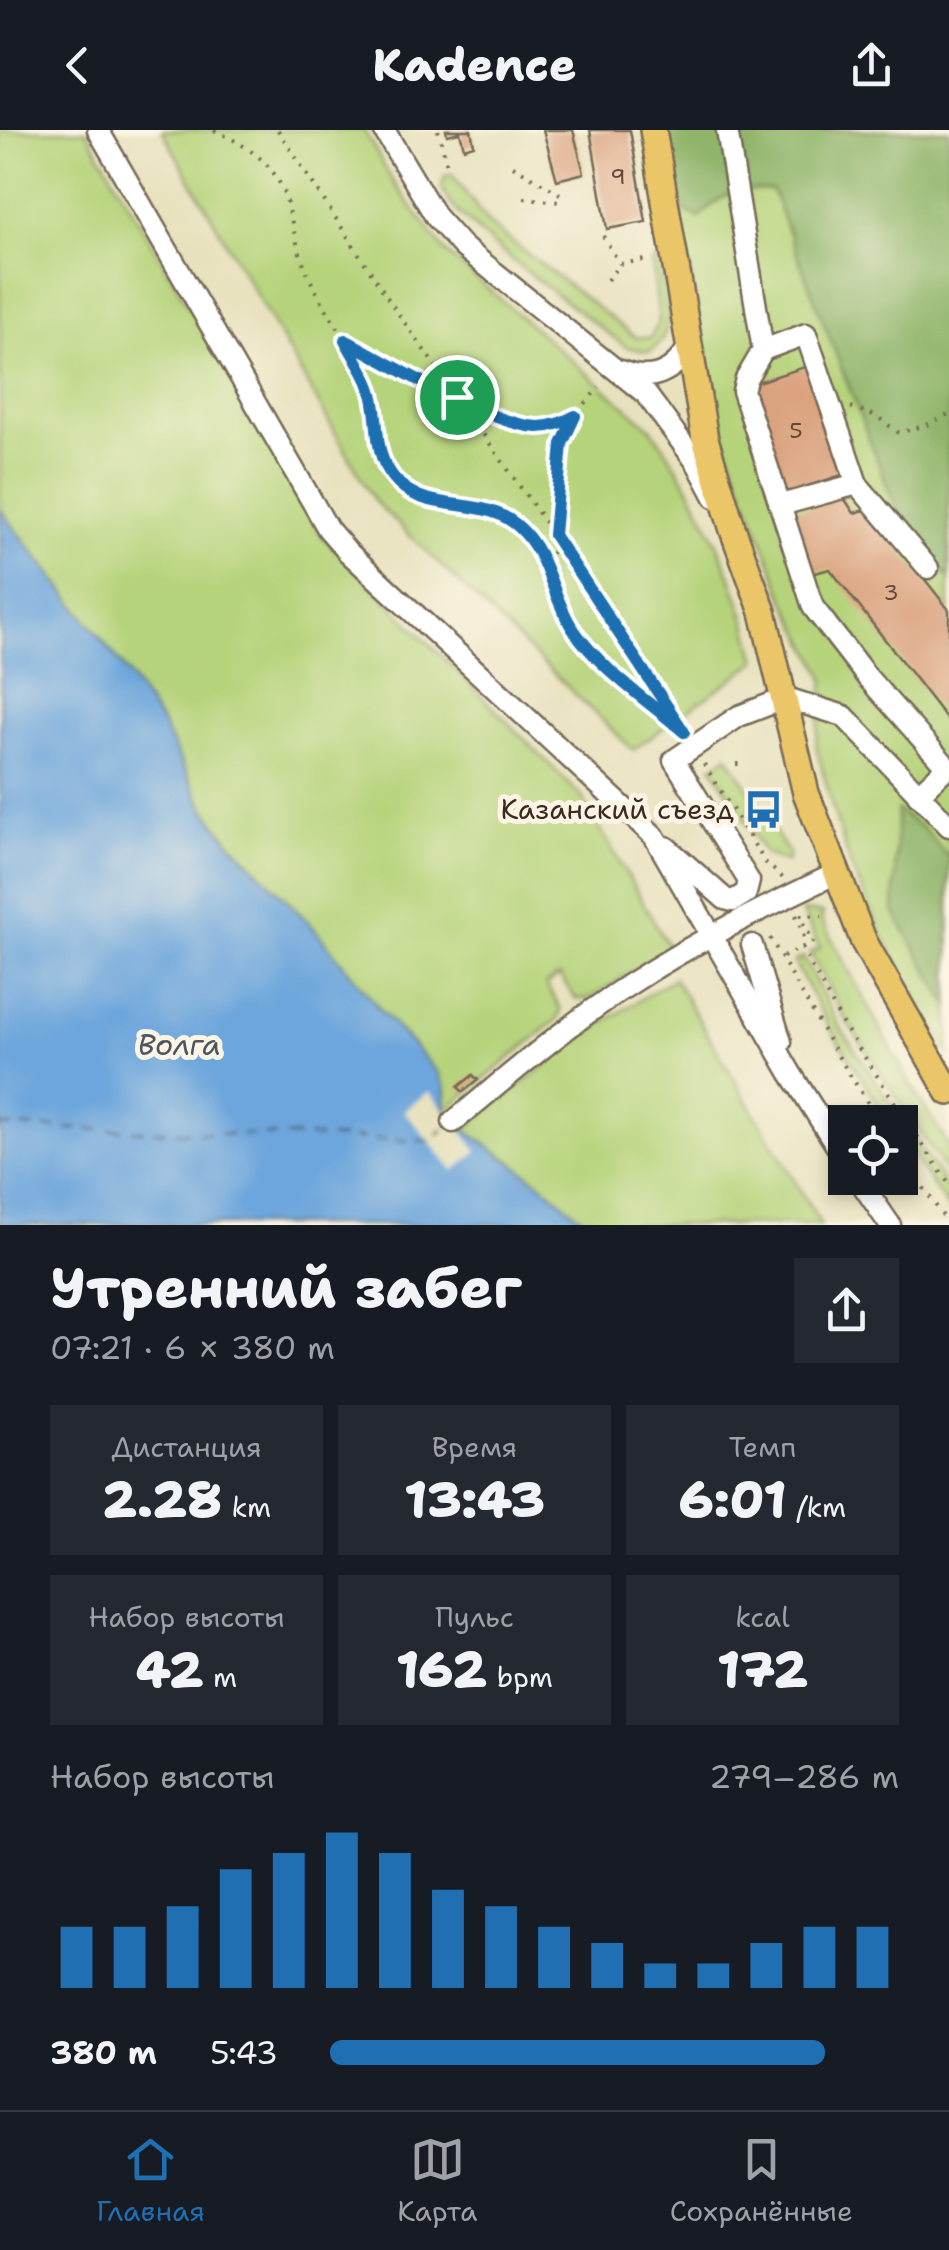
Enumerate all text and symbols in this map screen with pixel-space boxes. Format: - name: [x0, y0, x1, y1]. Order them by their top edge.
- text: Kadence: [372, 35, 577, 95]
- icon: back: [50, 38, 105, 93]
- icon: share: [844, 38, 899, 93]
- house number: 9: [610, 162, 626, 191]
- pin: [415, 355, 500, 440]
- icon: arrive: [430, 370, 485, 425]
- house number: 5: [789, 416, 803, 445]
- house number: 3: [883, 578, 899, 607]
- bus stop icon: Казанский съезд: [743, 788, 785, 830]
- place label: Казанский съезд: [500, 790, 734, 828]
- water label: Волга: [137, 1024, 221, 1065]
- map controls: [828, 1105, 918, 1195]
- button: locate: [828, 1105, 918, 1195]
- text: Утренний забег: [50, 1251, 522, 1325]
- button: share: [794, 1258, 899, 1363]
- text: 07:21 · 6 × 380 m: [50, 1326, 335, 1369]
- text: Дистанция: [111, 1428, 262, 1466]
- text: Время: [432, 1428, 517, 1466]
- text: Темп: [729, 1428, 796, 1466]
- text: 2.28: [102, 1466, 222, 1533]
- text: 13:43: [404, 1466, 545, 1533]
- text: 6:01: [679, 1466, 787, 1533]
- text: km: [222, 1488, 271, 1526]
- text: /km: [787, 1488, 846, 1526]
- text: Набор высоты: [88, 1598, 285, 1636]
- text: Пульс: [435, 1598, 514, 1636]
- text: kcal: [735, 1598, 790, 1636]
- text: 42: [136, 1636, 203, 1703]
- text: 162: [396, 1636, 487, 1703]
- text: 172: [717, 1636, 808, 1703]
- text: m: [203, 1658, 237, 1696]
- text: bpm: [487, 1658, 553, 1696]
- text: Набор высоты: [50, 1755, 275, 1798]
- text: 279–286 m: [709, 1755, 899, 1798]
- text: 380 m: [50, 2031, 157, 2074]
- text: 5:43: [210, 2031, 278, 2074]
- tab: Главная: [96, 2132, 205, 2230]
- tab: Карта: [397, 2132, 477, 2230]
- tab: Сохранённые: [670, 2132, 853, 2230]

